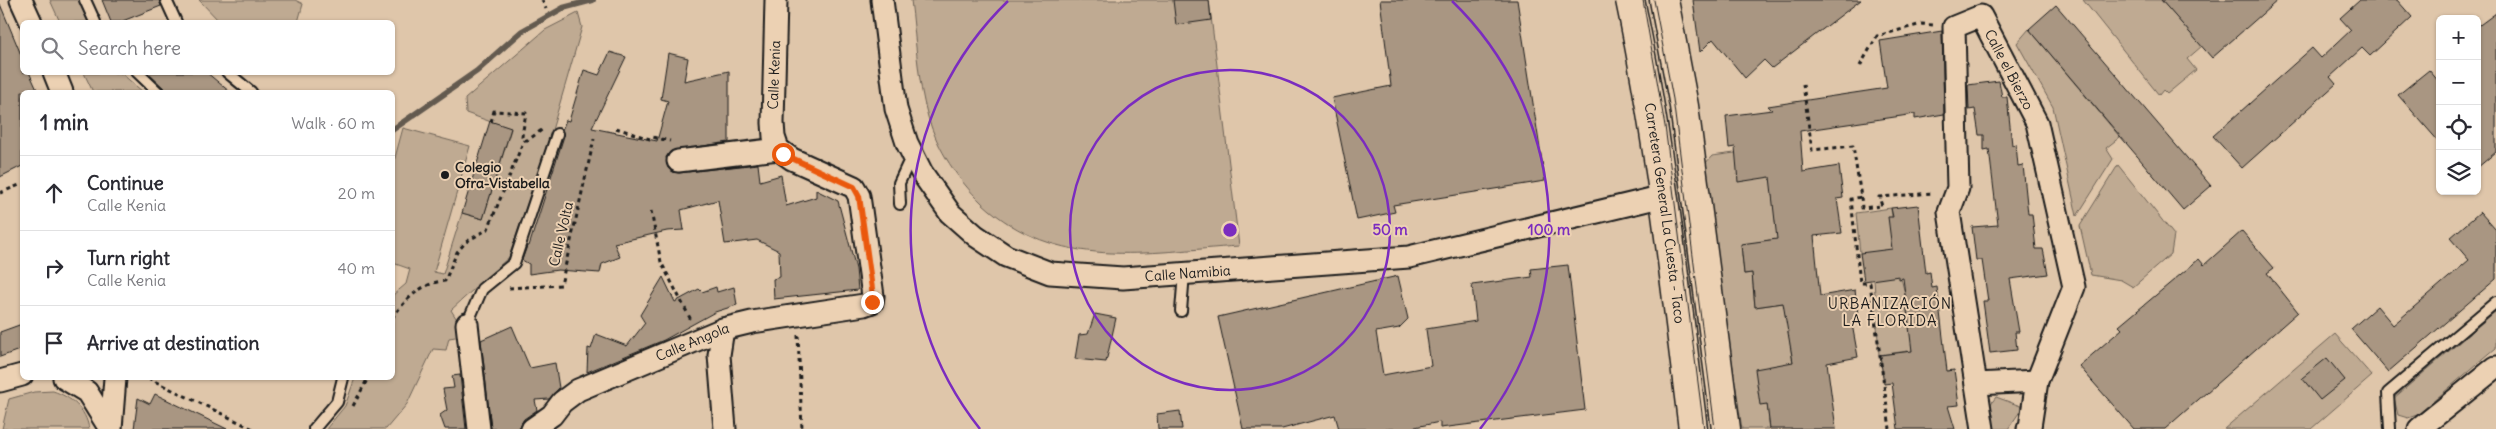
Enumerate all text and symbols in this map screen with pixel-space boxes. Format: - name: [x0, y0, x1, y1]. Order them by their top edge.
- map controls: [2436, 15, 2481, 195]
- button: +: [2436, 15, 2481, 60]
- search box: [20, 20, 395, 75]
- street label: Calle el Bierzo: [1981, 26, 2038, 113]
- icon: search: [38, 34, 66, 62]
- text: Search here: [78, 36, 181, 60]
- street label: Calle Kenia: [764, 40, 784, 110]
- button: −: [2436, 60, 2481, 105]
- street label: Carretera General La Cuesta - Taco: [1640, 101, 1689, 325]
- button: locate: [2436, 105, 2481, 150]
- text: 1 min: [40, 109, 89, 136]
- text: Walk · 60 m: [291, 113, 375, 133]
- route start: [772, 143, 795, 166]
- button: layers: [2436, 150, 2481, 195]
- place label: Colegio Ofra-Vistabella: [455, 158, 550, 192]
- marker: Colegio Ofra-Vistabella: [439, 169, 451, 181]
- text: Continue: [87, 171, 164, 195]
- icon: ahead: [40, 179, 68, 207]
- text: 20 m: [338, 183, 375, 203]
- text: Calle Kenia: [87, 195, 166, 215]
- street label: Calle Volta: [545, 200, 577, 268]
- text: 50 m: [1372, 220, 1408, 239]
- text: 100 m: [1528, 220, 1570, 239]
- centre of rings: [1221, 221, 1239, 239]
- text: Turn right: [87, 246, 170, 270]
- icon: right: [40, 254, 68, 282]
- text: 40 m: [337, 258, 375, 278]
- street label: Calle Namibia: [1144, 261, 1231, 285]
- text: Calle Kenia: [87, 270, 166, 290]
- route end: [861, 291, 884, 314]
- district label: URBANIZACIÓN LA FLORIDA: [1828, 293, 1952, 330]
- street label: Calle Angola: [653, 319, 731, 365]
- icon: arrive: [40, 329, 68, 357]
- text: Arrive at destination: [87, 331, 260, 355]

